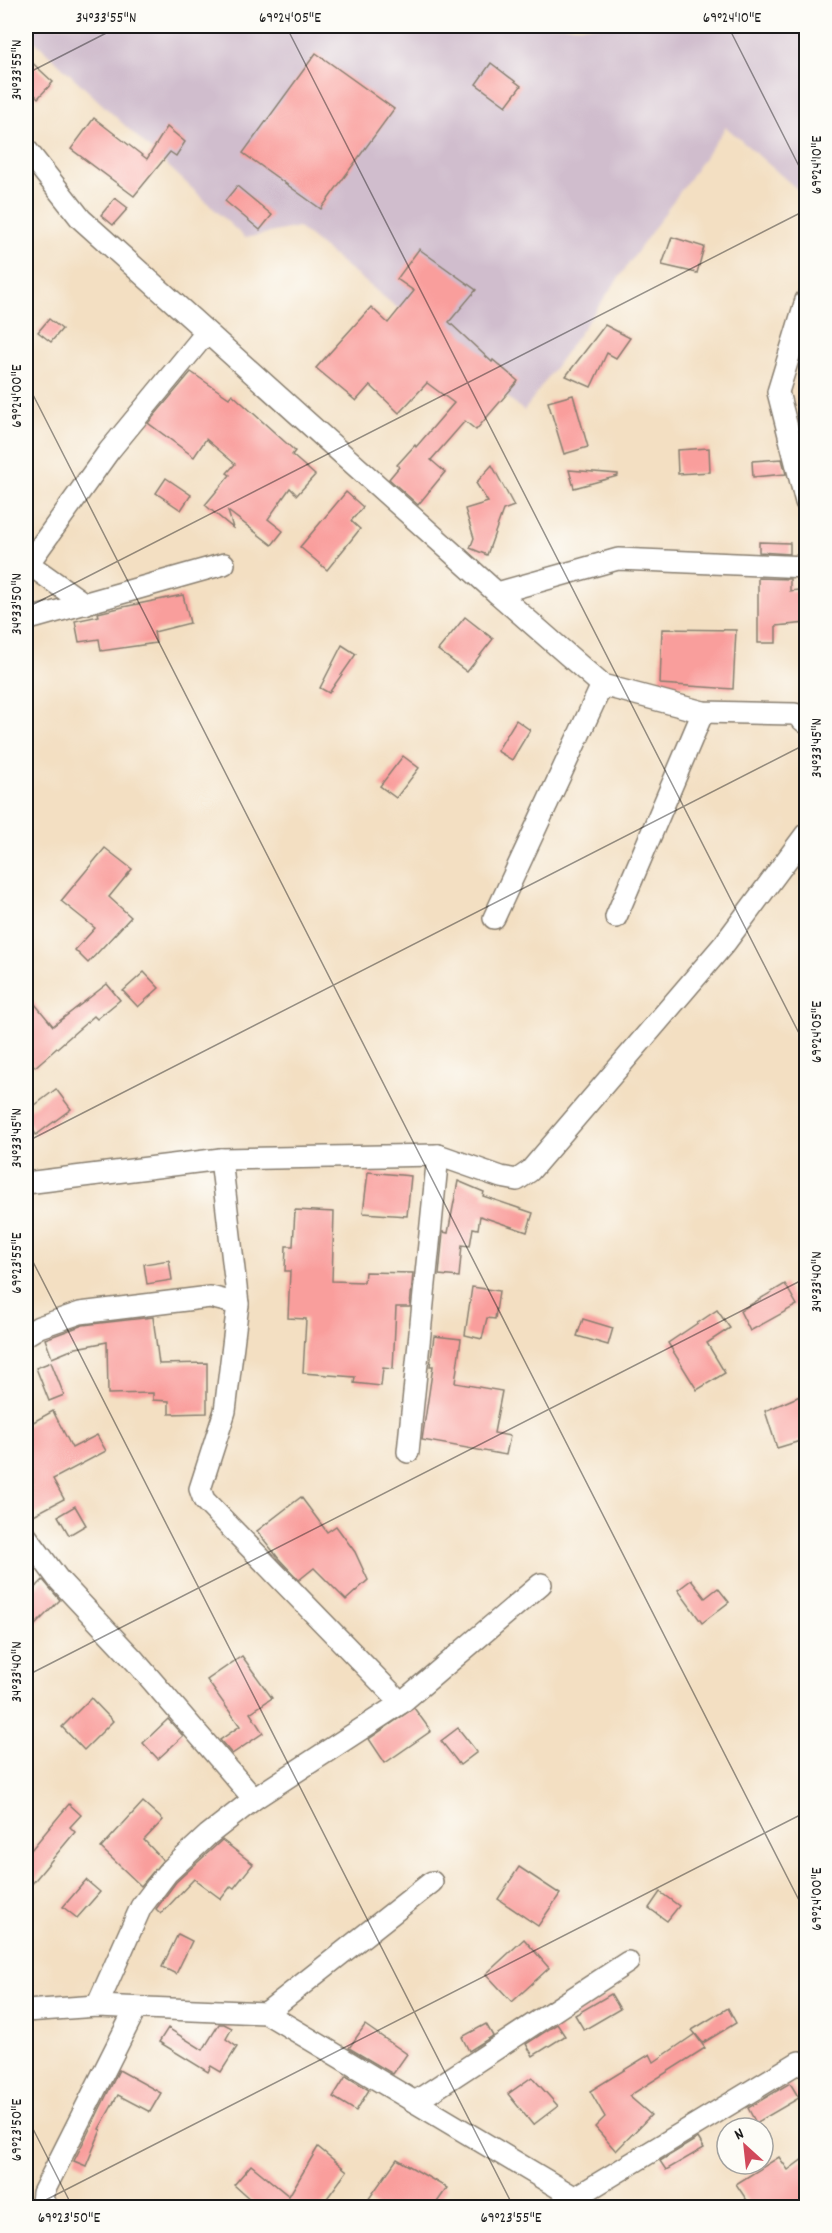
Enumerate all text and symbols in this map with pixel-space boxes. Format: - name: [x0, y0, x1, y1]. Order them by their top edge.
- text: 34°33'55"N: [76, 8, 136, 30]
- text: 69°24'05"E: [259, 8, 321, 30]
- text: 69°24'10"E: [703, 8, 761, 30]
- text: 34°33'55"N: [7, 40, 29, 100]
- text: 69°24'10"E: [807, 136, 829, 194]
- text: 69°24'00"E: [7, 364, 29, 428]
- text: 34°33'50"N: [7, 573, 29, 635]
- text: 34°33'45"N: [807, 718, 829, 778]
- text: 69°24'05"E: [807, 1001, 829, 1063]
- text: 34°33'45"N: [7, 1108, 29, 1168]
- text: 69°23'55"E: [7, 1232, 29, 1294]
- text: 34°33'40"N: [807, 1251, 829, 1313]
- text: 34°33'40"N: [7, 1641, 29, 1703]
- text: 69°24'00"E: [807, 1867, 829, 1931]
- text: 69°23'50"E: [7, 2099, 29, 2161]
- north arrow: [715, 2116, 775, 2176]
- text: N: [731, 2123, 748, 2147]
- text: 69°23'50"E: [38, 2208, 100, 2230]
- text: 69°23'55"E: [480, 2208, 542, 2230]

